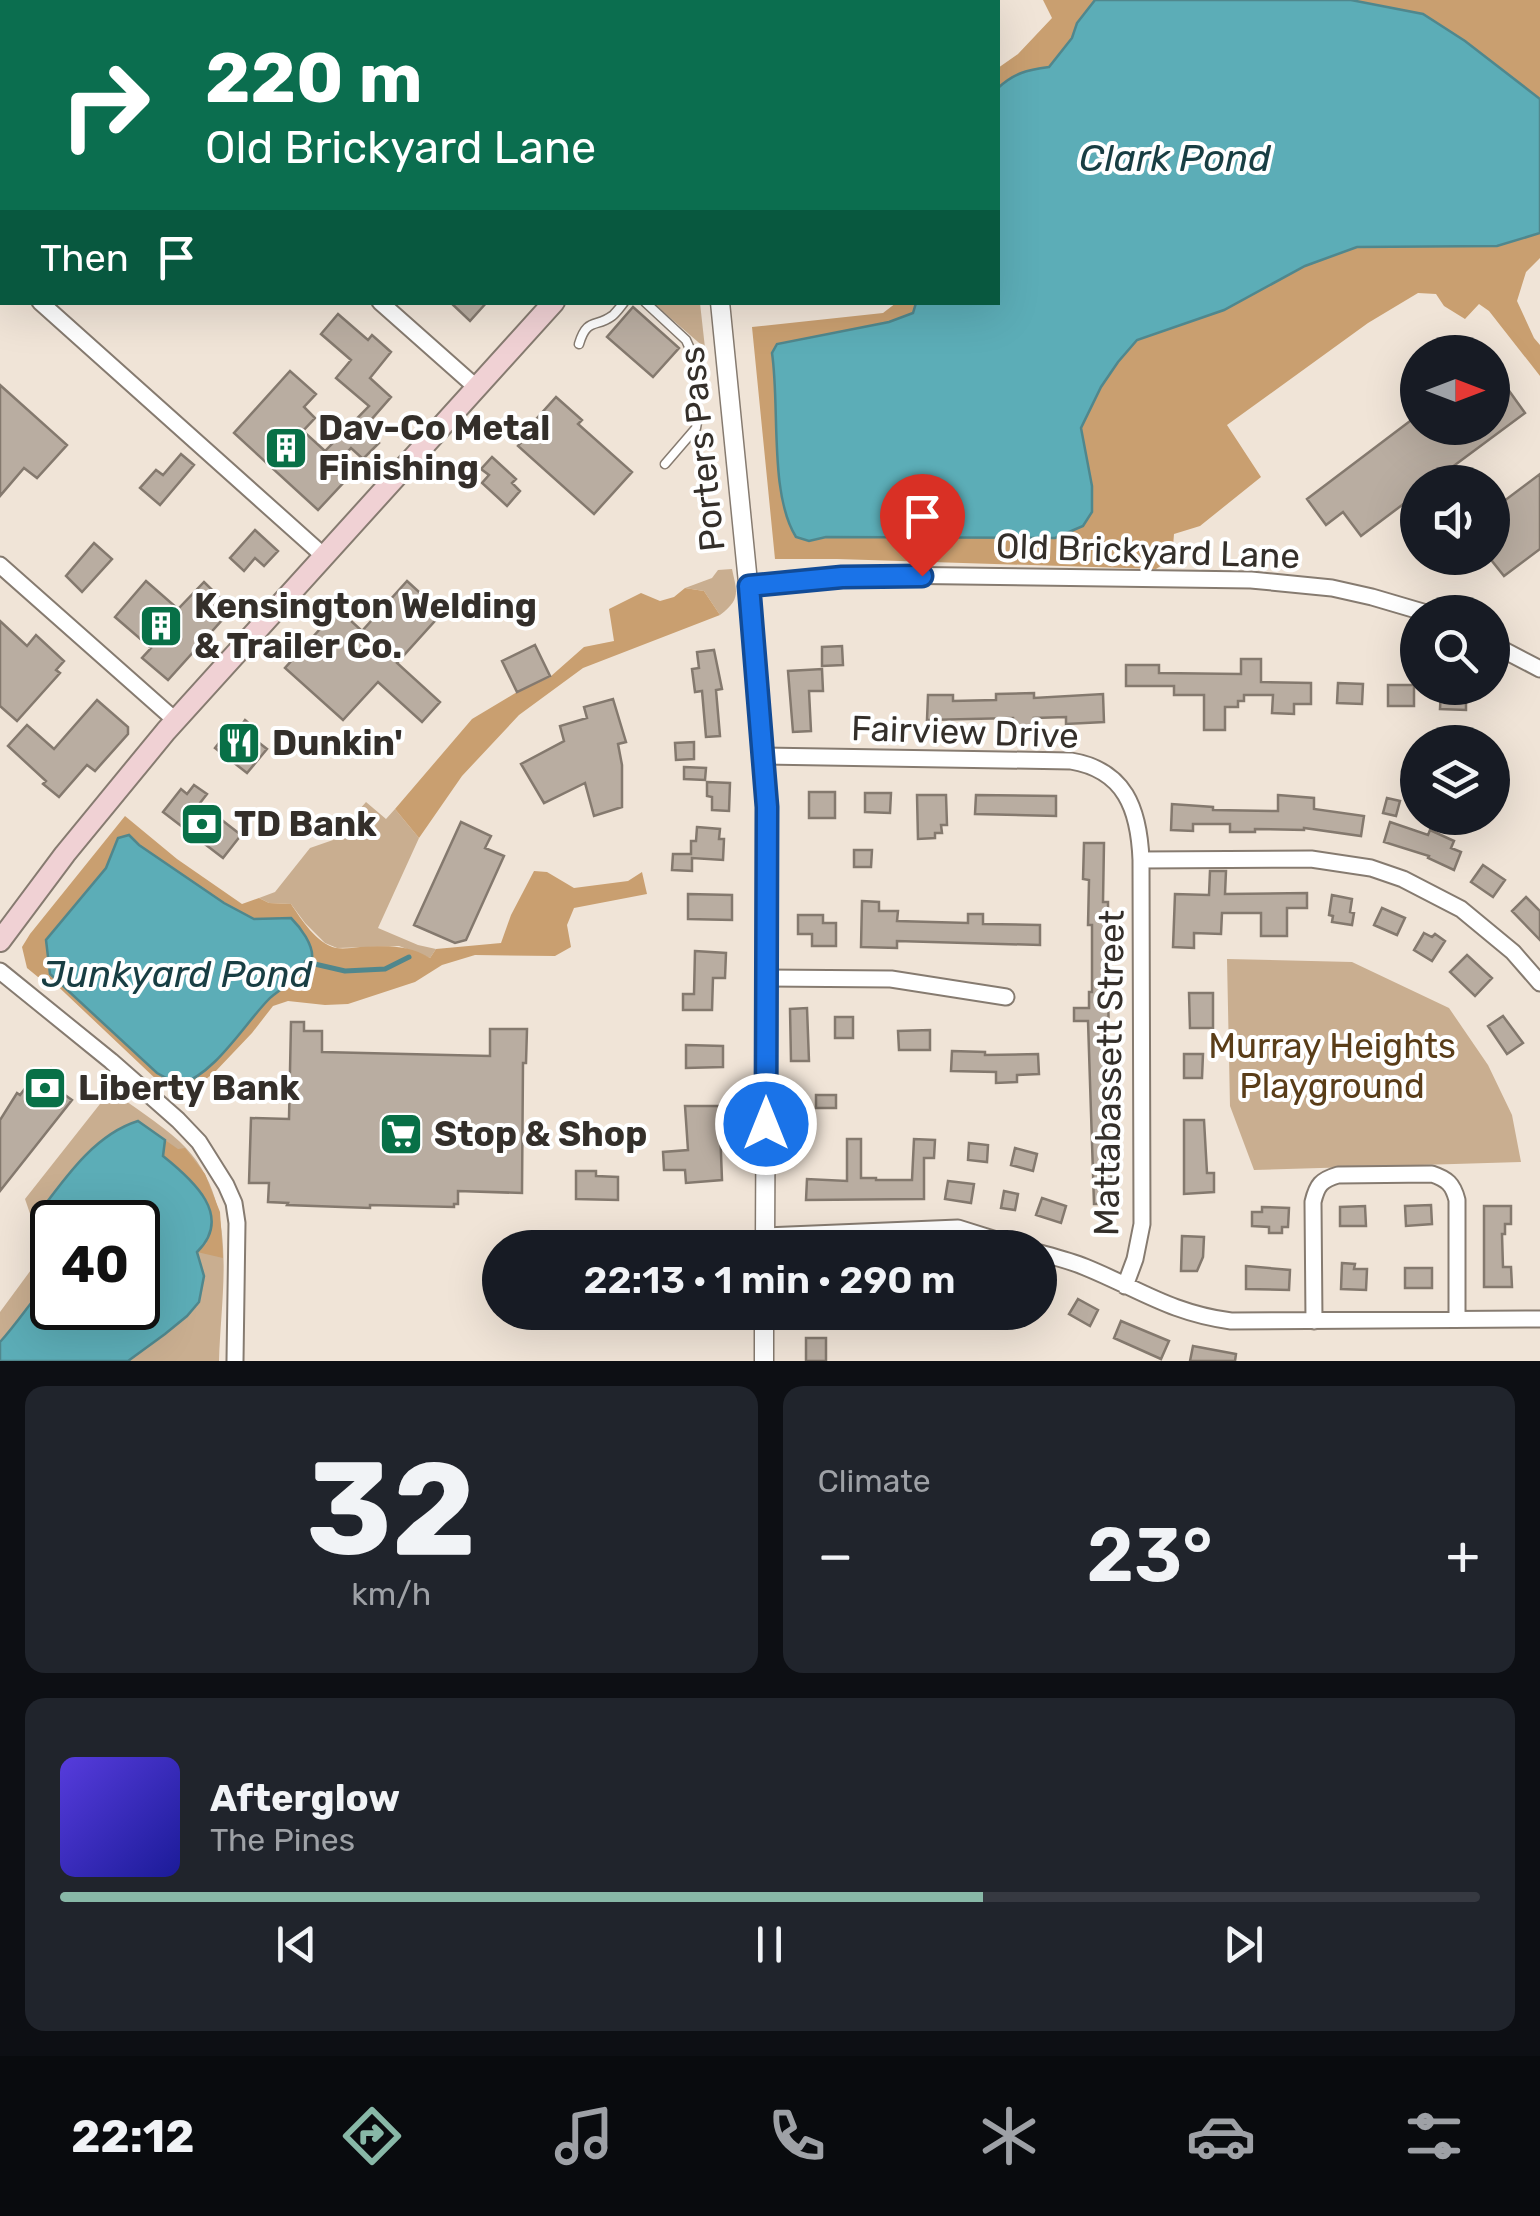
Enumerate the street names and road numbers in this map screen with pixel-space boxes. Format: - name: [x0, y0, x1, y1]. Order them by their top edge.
- street label: Porters Pass: [670, 344, 734, 554]
- street label: Old Brickyard Lane: [995, 525, 1301, 577]
- street label: Fairview Drive: [851, 707, 1079, 757]
- street label: Mattabassett Street: [1085, 910, 1133, 1236]

